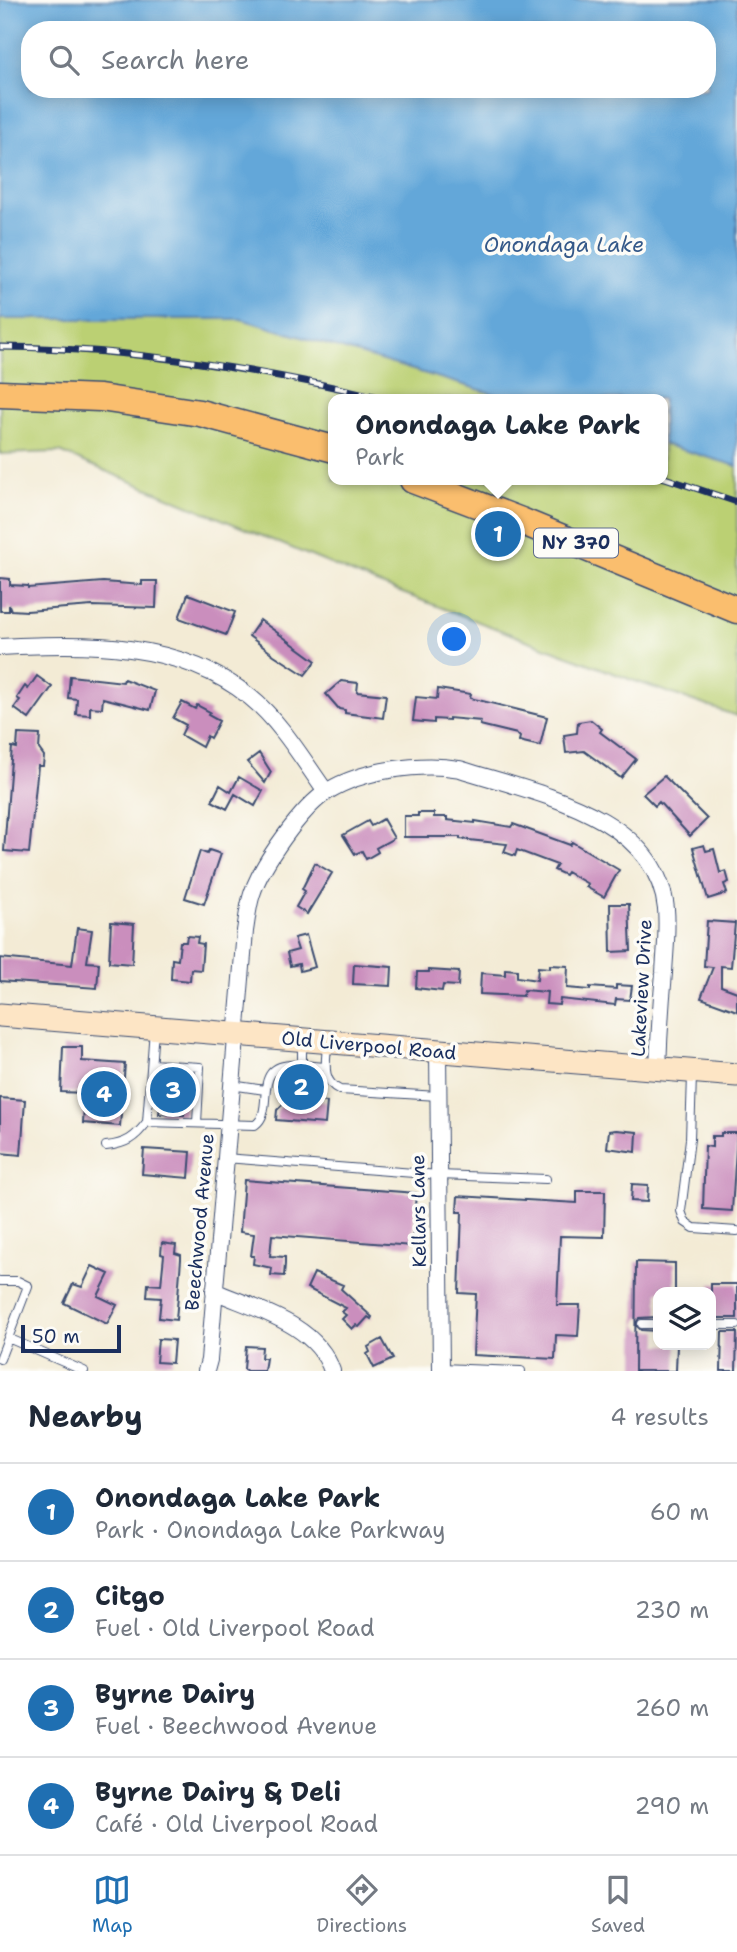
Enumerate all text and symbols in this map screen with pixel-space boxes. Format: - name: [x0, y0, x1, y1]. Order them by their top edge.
- search box: [21, 21, 716, 98]
- icon: search: [45, 41, 83, 79]
- text: Search here: [101, 42, 250, 77]
- water label: Onondaga Lake: [484, 231, 644, 259]
- popup: [328, 394, 668, 485]
- text: Onondaga Lake Park: [355, 407, 641, 442]
- text: Park: [355, 442, 405, 472]
- pin: 1: [475, 508, 521, 560]
- road number: NY 370: [534, 528, 618, 558]
- your location: [437, 622, 471, 656]
- street label: Lakeview Drive: [625, 919, 658, 1058]
- street label: Old Liverpool Road: [280, 1025, 457, 1066]
- pin: 2: [278, 1061, 324, 1113]
- pin: 3: [150, 1064, 196, 1116]
- pin: 4: [81, 1068, 127, 1120]
- street label: Beechwood Avenue: [179, 1132, 220, 1312]
- street label: Kellars Lane: [405, 1154, 432, 1268]
- map controls: [653, 1287, 716, 1350]
- button: layers: [653, 1287, 716, 1350]
- scale bar: [21, 1322, 121, 1354]
- text: 50 m: [32, 1324, 80, 1349]
- text: Nearby: [28, 1396, 143, 1437]
- text: 4 results: [610, 1402, 709, 1432]
- text: Onondaga Lake Park: [95, 1480, 380, 1515]
- text: 1: [46, 1497, 56, 1527]
- text: 60 m: [650, 1497, 709, 1527]
- text: Park · Onondaga Lake Parkway: [95, 1515, 446, 1545]
- text: Citgo: [95, 1578, 165, 1613]
- text: 2: [43, 1595, 59, 1625]
- text: 230 m: [635, 1595, 709, 1625]
- text: Fuel · Old Liverpool Road: [95, 1613, 375, 1643]
- text: Byrne Dairy: [95, 1676, 255, 1711]
- text: 3: [43, 1693, 59, 1723]
- text: 260 m: [635, 1693, 709, 1723]
- text: Fuel · Beechwood Avenue: [95, 1711, 377, 1741]
- text: Byrne Dairy & Deli: [95, 1774, 341, 1809]
- text: 4: [43, 1791, 59, 1821]
- text: 290 m: [635, 1791, 709, 1821]
- text: Café · Old Liverpool Road: [95, 1809, 378, 1839]
- tab: Map: [92, 1871, 133, 1938]
- tab: Directions: [317, 1871, 407, 1938]
- tab: Saved: [591, 1871, 645, 1938]

